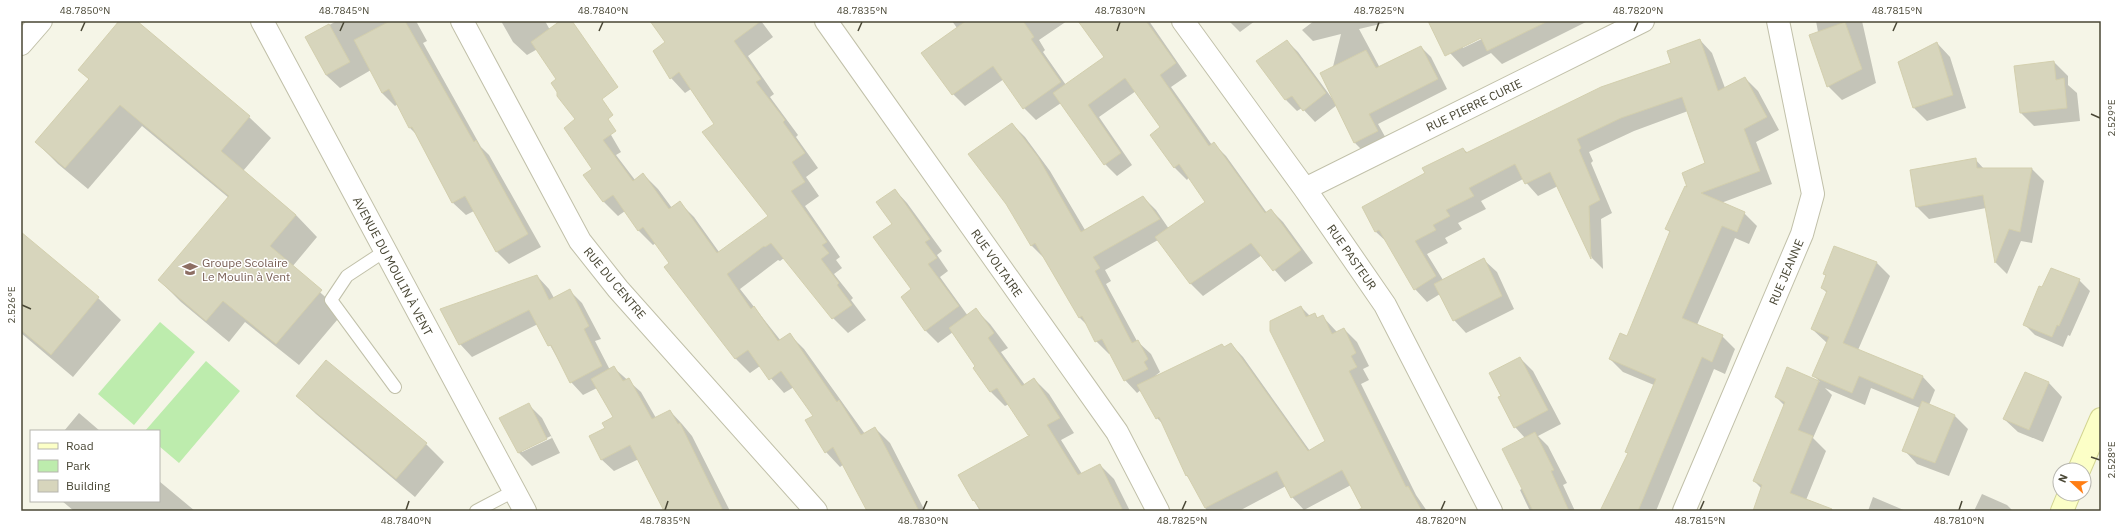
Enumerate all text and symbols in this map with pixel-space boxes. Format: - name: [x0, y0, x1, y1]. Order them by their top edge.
- text: 48.7850°N: [60, 4, 110, 17]
- text: 48.7845°N: [319, 4, 369, 17]
- text: 48.7840°N: [578, 4, 628, 17]
- text: 48.7835°N: [837, 4, 887, 17]
- text: 48.7830°N: [1095, 4, 1145, 17]
- text: 48.7825°N: [1354, 4, 1404, 17]
- text: 48.7820°N: [1613, 4, 1663, 17]
- text: 48.7815°N: [1872, 4, 1922, 17]
- street label: RUE PIERRE CURIE: [1424, 75, 1524, 135]
- text: 2.529°E: [2105, 99, 2118, 137]
- street label: AVENUE DU MOULIN À VENT: [350, 194, 436, 338]
- street label: RUE PASTEUR: [1324, 221, 1380, 293]
- street label: RUE VOLTAIRE: [968, 226, 1026, 300]
- street label: RUE JEANNE: [1765, 237, 1807, 307]
- street label: RUE DU CENTRE: [581, 244, 649, 322]
- place label: Groupe Scolaire Le Moulin à Vent: [202, 255, 290, 284]
- school or university icon: Groupe Scolaire Le Moulin à Vent: [181, 260, 199, 278]
- text: 2.526°E: [5, 286, 18, 324]
- legend: [30, 430, 160, 502]
- text: Road: [66, 438, 94, 453]
- text: 2.528°E: [2105, 441, 2118, 479]
- text: Park: [66, 458, 91, 473]
- north arrow: [2052, 462, 2092, 502]
- text: N: [2055, 472, 2071, 485]
- text: Building: [66, 478, 111, 493]
- text: 48.7840°N: [381, 514, 431, 527]
- text: 48.7835°N: [640, 514, 690, 527]
- text: 48.7830°N: [898, 514, 948, 527]
- text: 48.7825°N: [1157, 514, 1207, 527]
- text: 48.7820°N: [1416, 514, 1466, 527]
- text: 48.7815°N: [1675, 514, 1725, 527]
- text: 48.7810°N: [1934, 514, 1984, 527]

